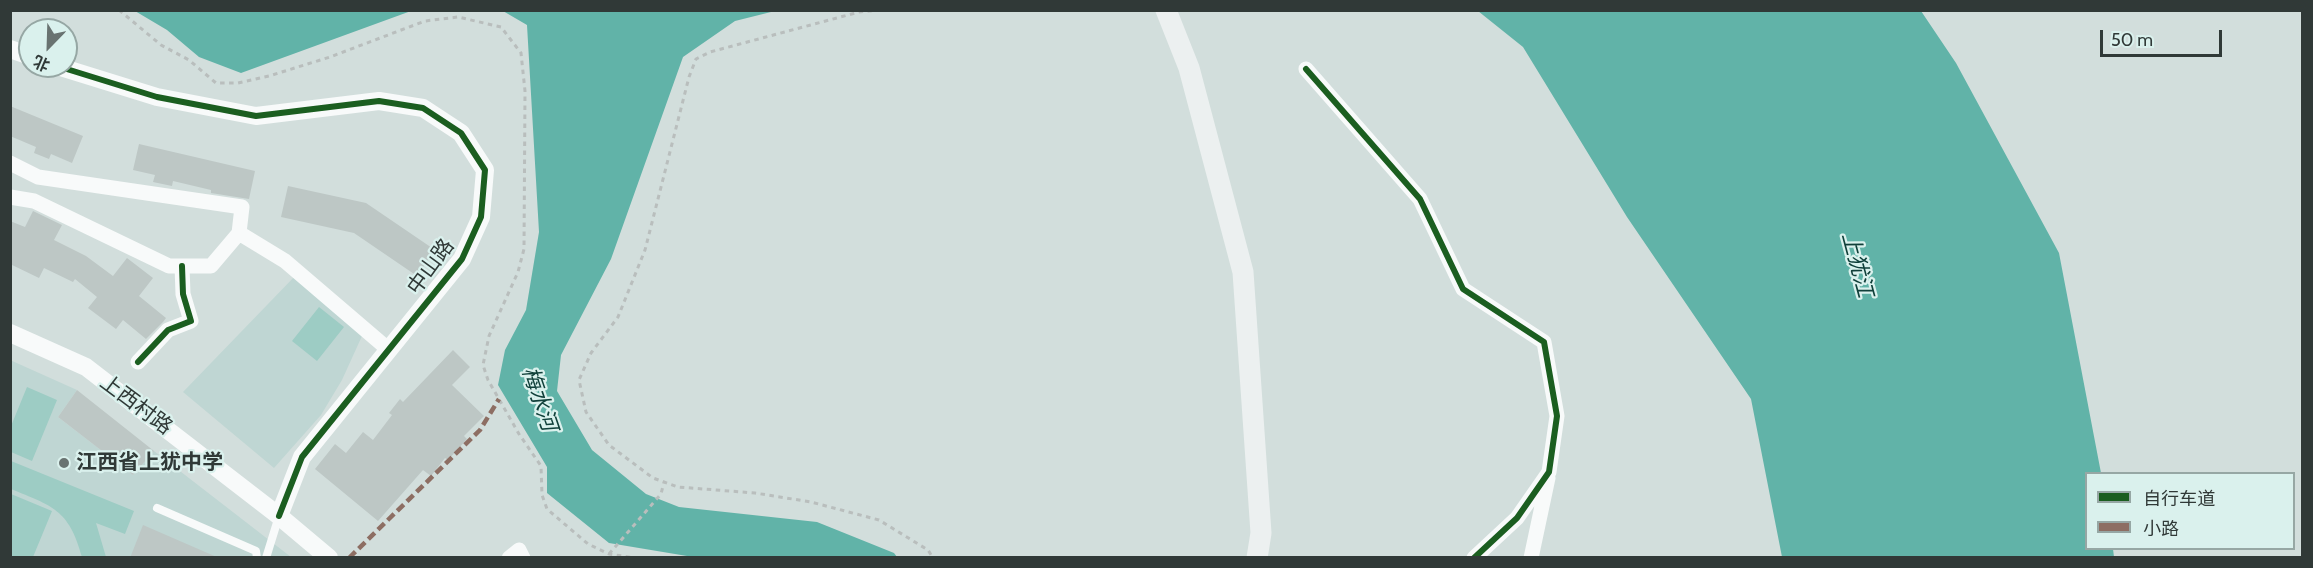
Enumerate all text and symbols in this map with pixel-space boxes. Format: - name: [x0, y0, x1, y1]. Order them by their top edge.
- north arrow: [18, 18, 78, 78]
- scale bar: [2103, 18, 2224, 56]
- text: 50 m: [2111, 29, 2153, 51]
- text: 北: [30, 51, 53, 75]
- water label: 上犹江: [1836, 230, 1878, 300]
- street label: 中山路: [402, 234, 460, 300]
- water label: 梅水河: [516, 364, 562, 434]
- street label: 上西村路: [95, 370, 177, 440]
- place label: 江西省上犹中学: [76, 450, 223, 476]
- marker: 江西省上犹中学: [57, 456, 71, 470]
- legend: [2085, 472, 2295, 550]
- text: 自行车道: [2143, 488, 2215, 510]
- text: 小路: [2143, 518, 2179, 540]

